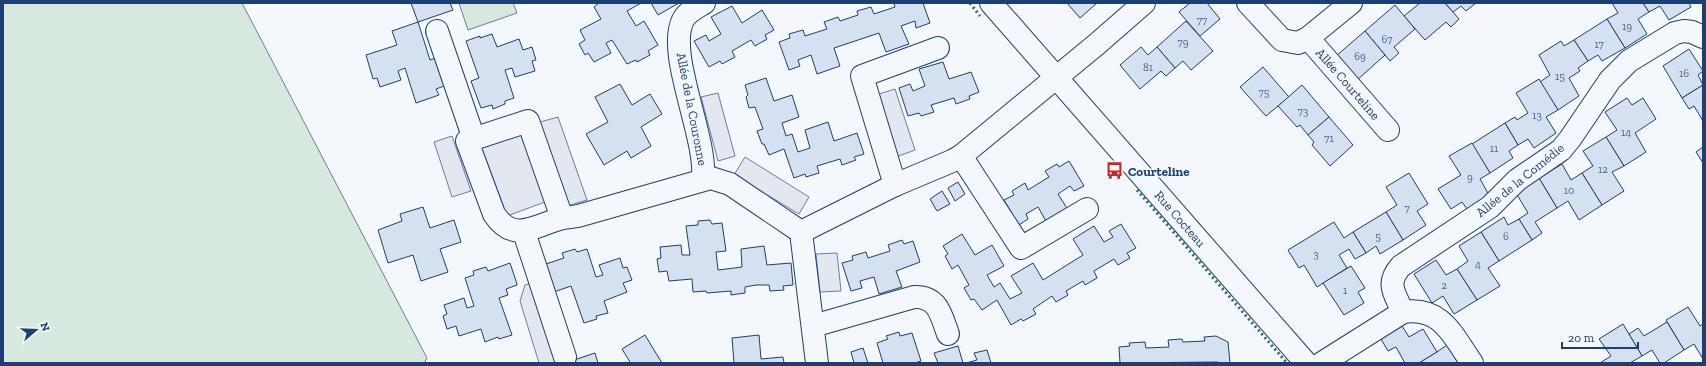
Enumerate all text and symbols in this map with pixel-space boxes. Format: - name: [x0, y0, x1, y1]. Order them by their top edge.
- house number: 77: [1197, 14, 1207, 27]
- house number: 19: [1622, 20, 1632, 33]
- house number: 67: [1381, 33, 1393, 46]
- house number: 79: [1177, 36, 1189, 49]
- house number: 17: [1594, 38, 1604, 51]
- street label: Allée Courteline: [1313, 45, 1383, 123]
- house number: 69: [1354, 50, 1366, 63]
- street label: Allée de la Couronne: [674, 51, 710, 167]
- house number: 81: [1143, 61, 1154, 74]
- house number: 16: [1679, 67, 1689, 80]
- house number: 15: [1555, 70, 1565, 83]
- house number: 75: [1259, 86, 1270, 99]
- house number: 73: [1298, 105, 1308, 118]
- house number: 13: [1532, 109, 1542, 122]
- house number: 14: [1621, 126, 1631, 139]
- house number: 71: [1324, 132, 1334, 145]
- street label: Allée de la Comédie: [1473, 140, 1567, 220]
- house number: 11: [1490, 142, 1499, 155]
- bus stop icon: Courteline: [1105, 161, 1125, 181]
- house number: 12: [1598, 163, 1608, 176]
- place label: Courteline: [1128, 164, 1190, 179]
- house number: 9: [1467, 171, 1473, 184]
- house number: 10: [1564, 184, 1574, 197]
- street label: Rue Cocteau: [1151, 188, 1209, 251]
- house number: 7: [1404, 202, 1410, 215]
- house number: 5: [1375, 230, 1381, 243]
- house number: 6: [1503, 230, 1509, 243]
- house number: 3: [1313, 248, 1319, 261]
- house number: 4: [1475, 258, 1481, 271]
- house number: 2: [1441, 279, 1447, 292]
- house number: 1: [1343, 284, 1348, 297]
- north arrow: [16, 310, 56, 350]
- text: N: [37, 321, 53, 334]
- scale bar: [1562, 324, 1638, 350]
- text: 20 m: [1568, 331, 1595, 345]

